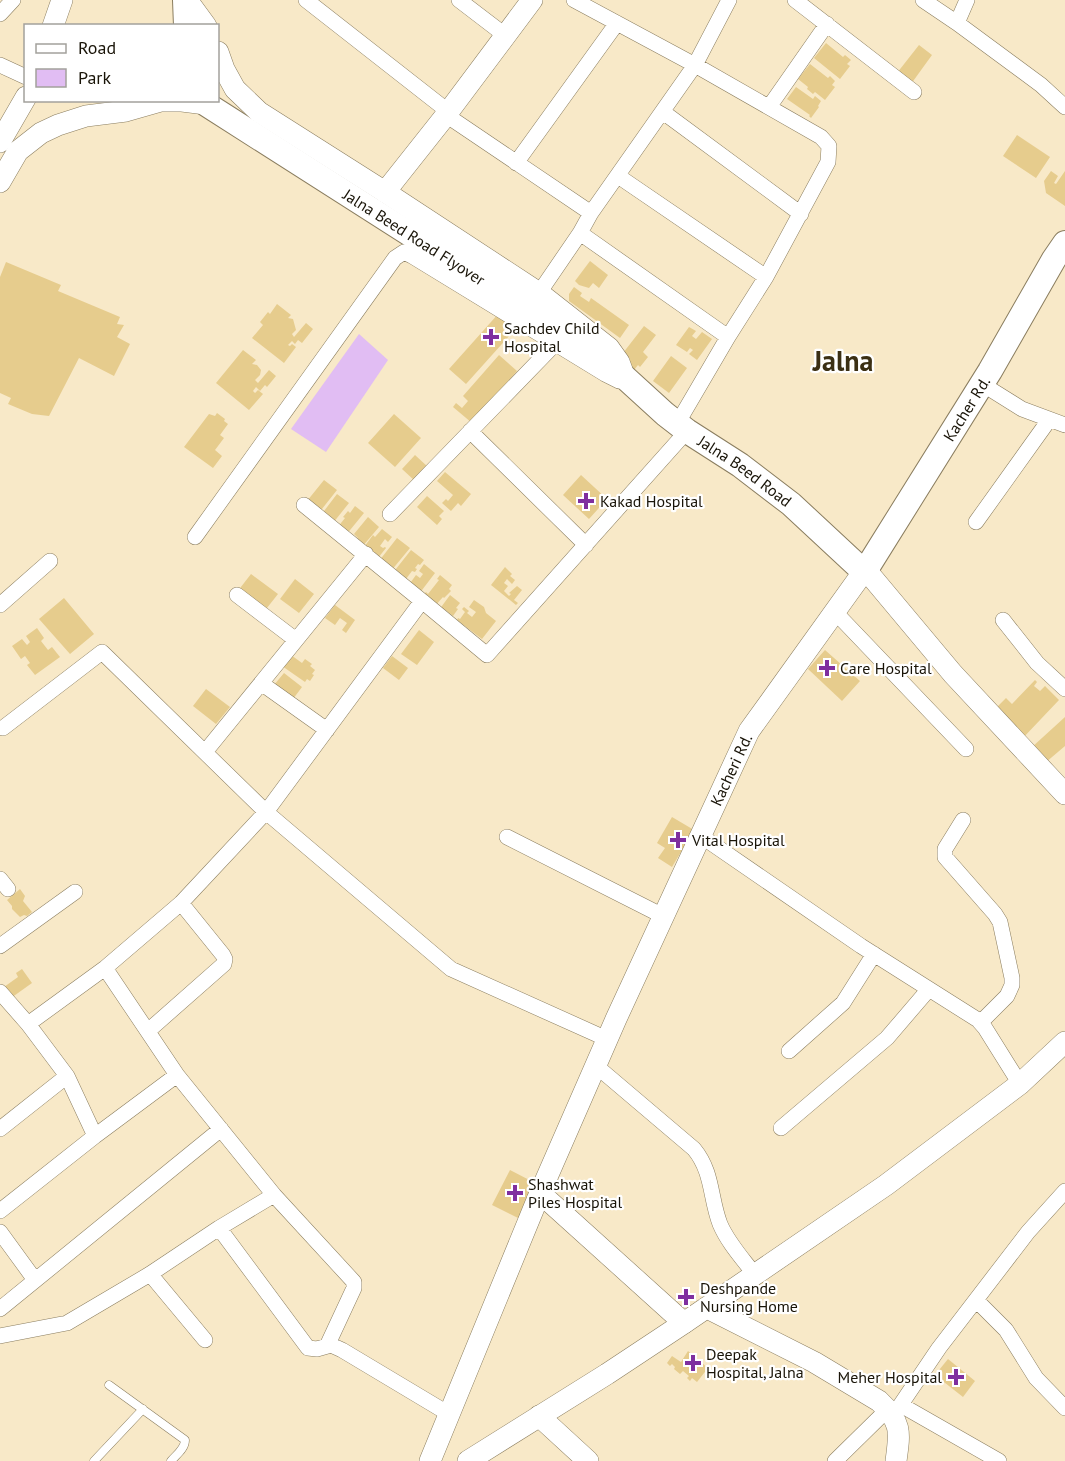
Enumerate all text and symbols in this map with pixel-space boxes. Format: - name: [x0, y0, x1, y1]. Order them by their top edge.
- legend: [24, 24, 219, 102]
- text: Road: [78, 36, 116, 59]
- text: Park: [78, 66, 111, 89]
- street label: Jalna Beed Road Flyover: [339, 184, 489, 290]
- place label: Sachdev Child Hospital: [504, 318, 600, 356]
- marker: Sachdev Child Hospital: [482, 328, 500, 346]
- district label: Jalna: [812, 342, 873, 379]
- street label: Kacher Rd.: [939, 373, 994, 445]
- street label: Jalna Beed Road: [693, 430, 796, 511]
- place label: Kakad Hospital: [600, 491, 703, 511]
- marker: Kakad Hospital: [577, 492, 595, 510]
- place label: Care Hospital: [840, 658, 932, 678]
- marker: Care Hospital: [818, 659, 836, 677]
- street label: Kacheri Rd.: [706, 731, 756, 809]
- place label: Vital Hospital: [691, 830, 785, 850]
- marker: Vital Hospital: [669, 831, 687, 849]
- place label: Shashwat Piles Hospital: [528, 1174, 622, 1212]
- marker: Shashwat Piles Hospital: [506, 1184, 524, 1202]
- place label: Deshpande Nursing Home: [700, 1278, 798, 1316]
- marker: Deshpande Nursing Home: [677, 1288, 695, 1306]
- place label: Deepak Hospital, Jalna: [706, 1344, 804, 1382]
- marker: Deepak Hospital, Jalna: [684, 1354, 702, 1372]
- place label: Meher Hospital: [838, 1367, 942, 1387]
- marker: Meher Hospital: [947, 1368, 965, 1386]

